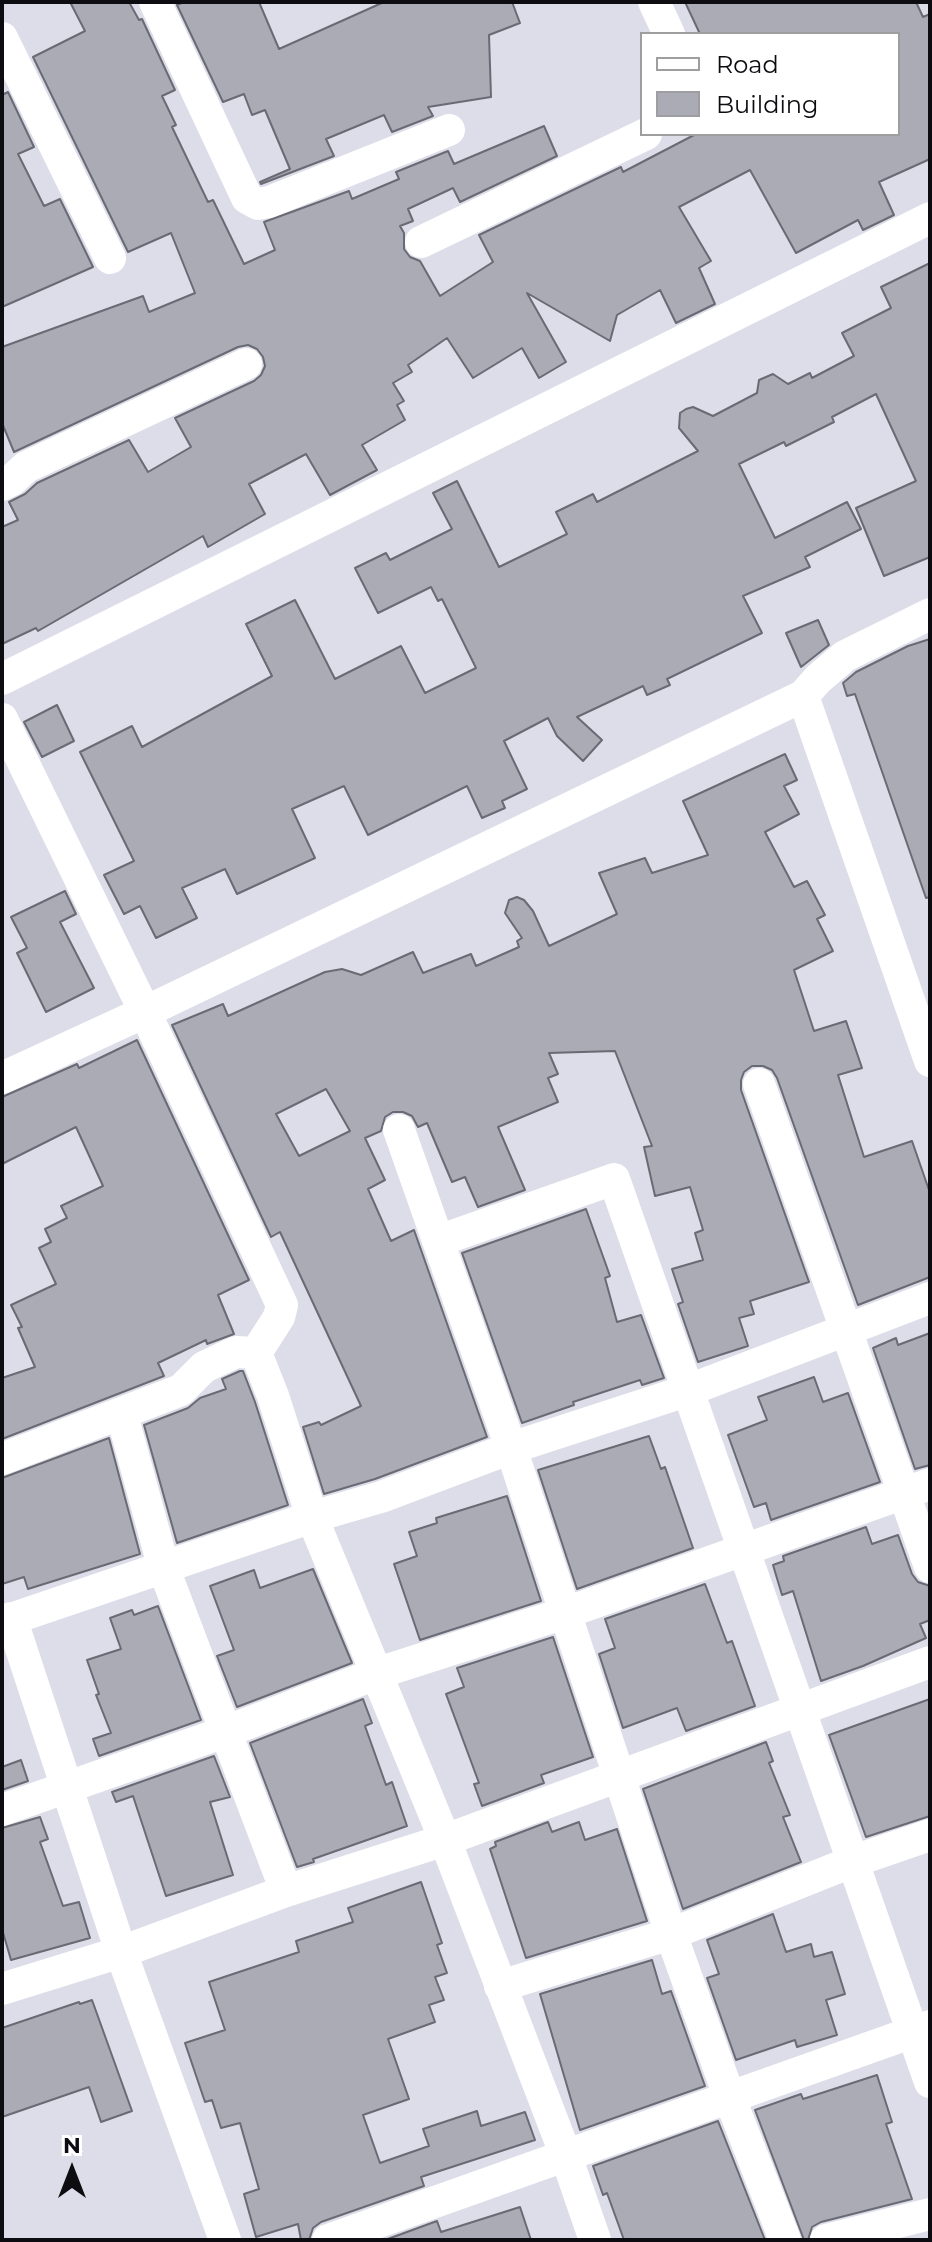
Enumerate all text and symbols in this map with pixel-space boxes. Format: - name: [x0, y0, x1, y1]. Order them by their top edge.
- legend: [640, 32, 900, 136]
- text: Road: [716, 50, 779, 79]
- text: Building: [716, 90, 819, 119]
- north arrow: [32, 2130, 112, 2210]
- text: N: [63, 2132, 81, 2159]

